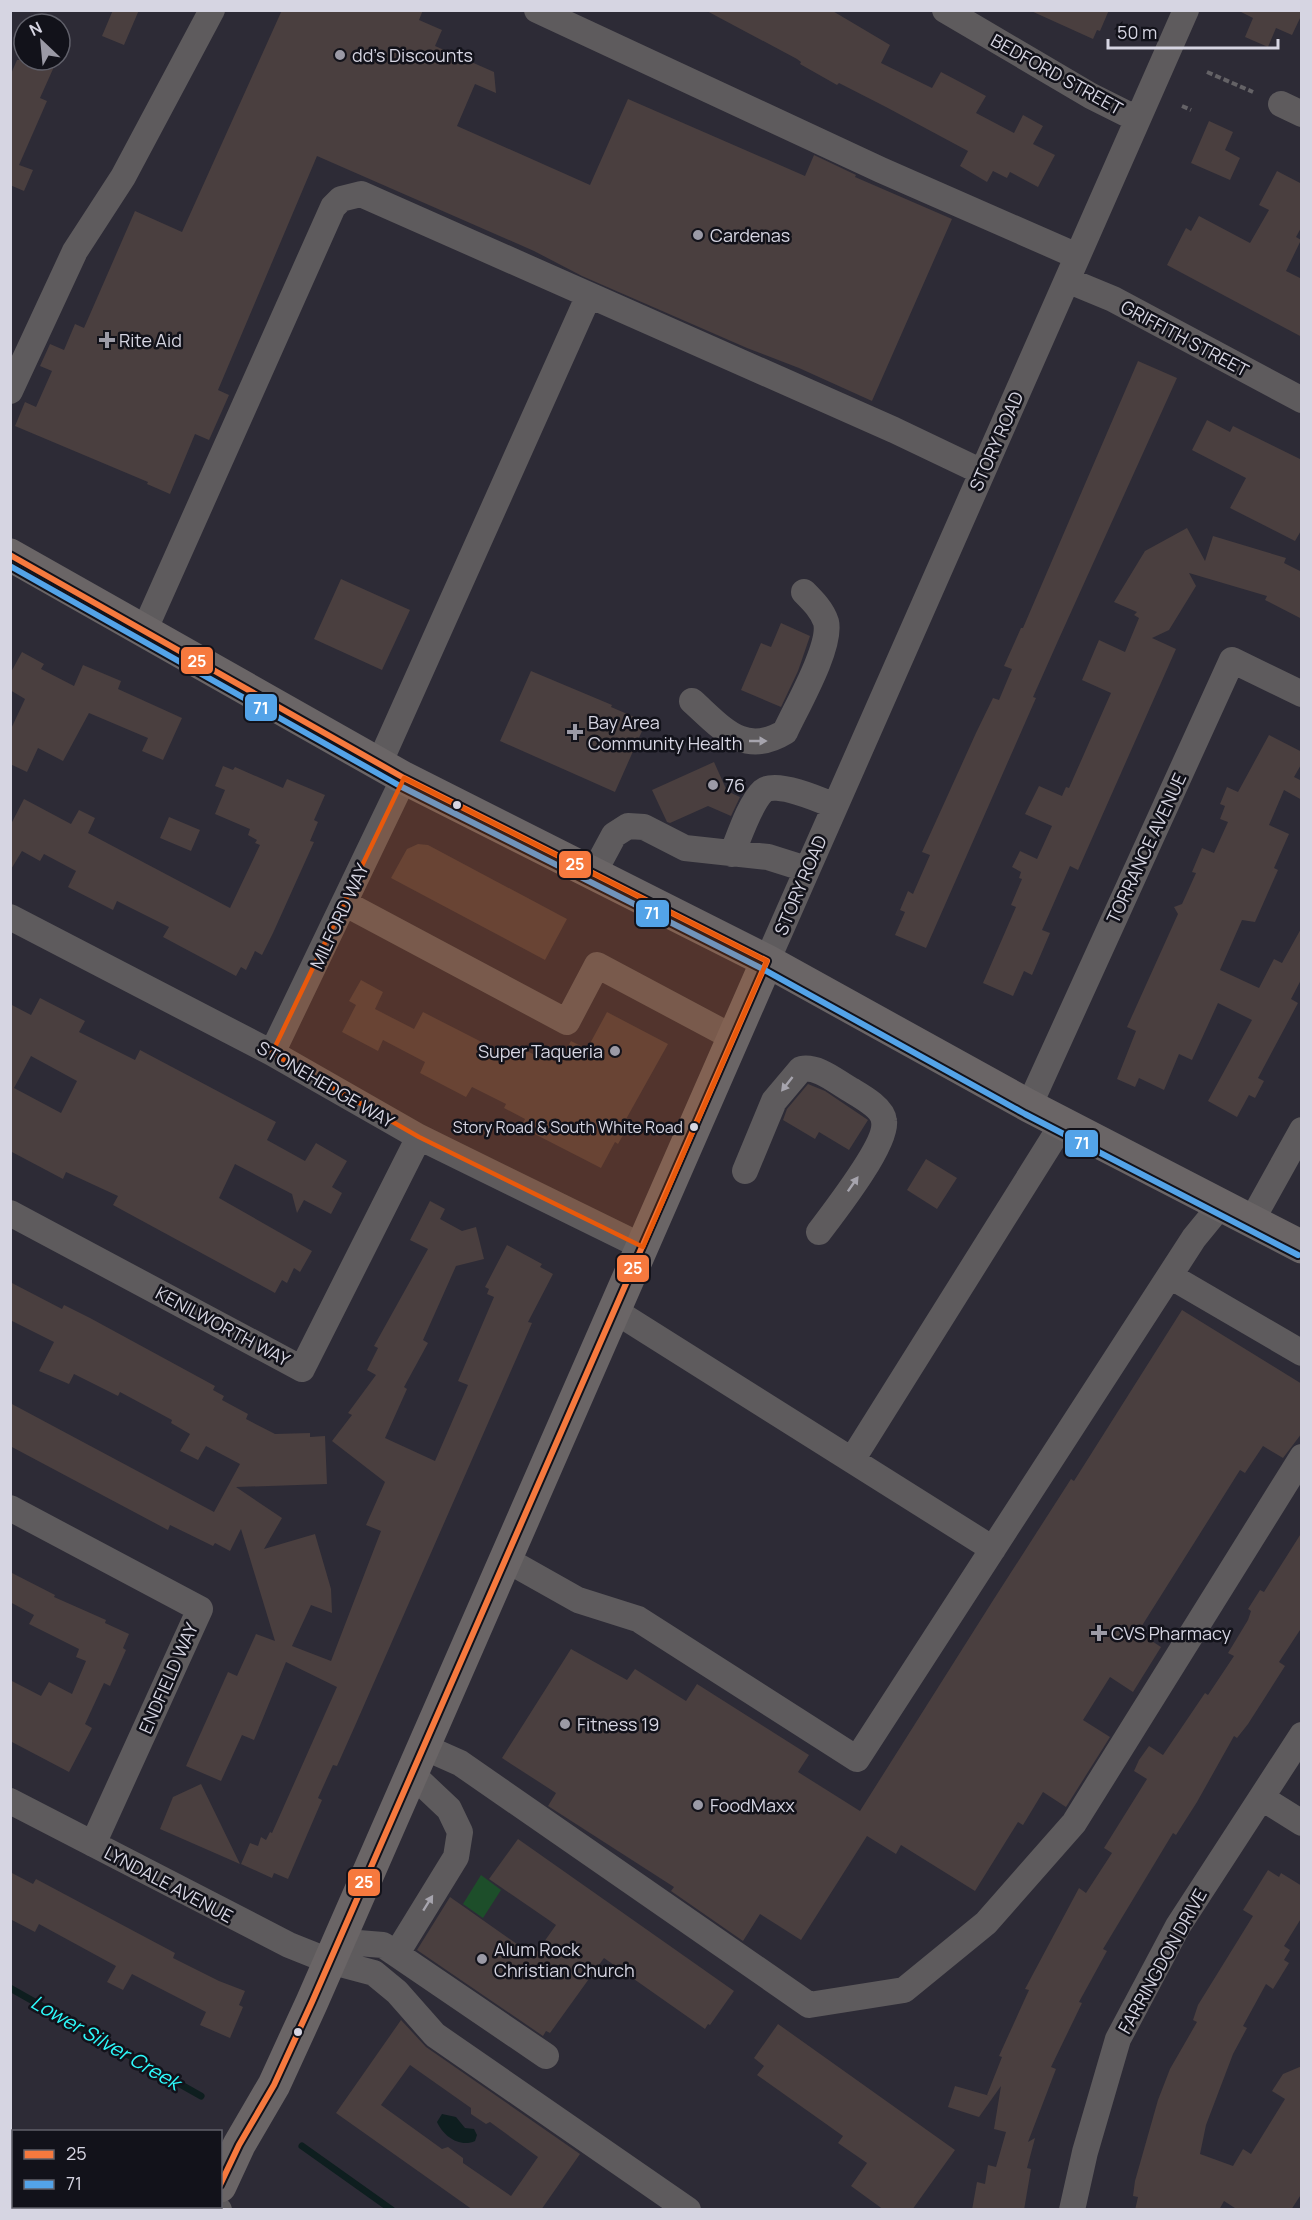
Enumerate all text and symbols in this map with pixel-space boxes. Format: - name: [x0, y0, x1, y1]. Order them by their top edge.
- north arrow: [12, 12, 72, 72]
- scale bar: [1108, 12, 1278, 50]
- text: N: [25, 16, 45, 41]
- text: 50 m: [1117, 20, 1157, 44]
- street label: BEDFORD STREET: [987, 28, 1127, 120]
- place label: dd’s Discounts: [352, 43, 473, 67]
- marker: dd’s Discounts: [333, 48, 347, 62]
- place label: Cardenas: [710, 223, 790, 247]
- marker: Cardenas: [691, 228, 705, 242]
- street label: GRIFFITH STREET: [1117, 294, 1253, 382]
- place label: Rite Aid: [119, 328, 182, 352]
- marker: Rite Aid: [100, 333, 114, 347]
- street label: STORY ROAD: [963, 388, 1029, 494]
- line badge: 25: [180, 646, 214, 675]
- text: 25: [188, 650, 206, 672]
- line badge: 71: [244, 693, 278, 722]
- text: 71: [253, 697, 269, 719]
- place label: Bay Area Community Health: [588, 710, 742, 755]
- marker: Bay Area Community Health: [566, 723, 584, 741]
- one-way arrow: [748, 736, 767, 746]
- street label: TORRANCE AVENUE: [1101, 769, 1191, 927]
- place label: 76: [725, 773, 745, 797]
- marker: 76: [706, 778, 720, 792]
- unlabelled marker: [451, 799, 463, 811]
- street label: STORY ROAD: [768, 831, 832, 939]
- line badge: 25: [558, 850, 592, 879]
- text: 25: [566, 853, 584, 875]
- street label: MILFORD WAY: [304, 859, 374, 973]
- line badge: 71: [635, 899, 670, 928]
- text: 71: [644, 902, 660, 924]
- street label: STONEHEDGE WAY: [253, 1035, 400, 1134]
- place label: Super Taqueria: [478, 1039, 603, 1063]
- marker: Super Taqueria: [608, 1044, 622, 1058]
- one-way arrow: [782, 1076, 794, 1091]
- place label: Story Road & South White Road: [453, 1116, 683, 1138]
- marker: Story Road & South White Road: [688, 1121, 700, 1133]
- line badge: 71: [1064, 1129, 1099, 1158]
- text: 71: [1074, 1132, 1090, 1154]
- one-way arrow: [847, 1177, 859, 1193]
- line badge: 25: [616, 1254, 650, 1283]
- text: 25: [624, 1257, 642, 1279]
- street label: KENILWORTH WAY: [152, 1281, 295, 1372]
- street label: ENDFIELD WAY: [133, 1618, 204, 1737]
- place label: CVS Pharmacy: [1111, 1621, 1232, 1645]
- marker: CVS Pharmacy: [1092, 1626, 1106, 1640]
- place label: Fitness 19: [577, 1712, 659, 1736]
- marker: Fitness 19: [558, 1717, 572, 1731]
- place label: FoodMaxx: [710, 1793, 795, 1817]
- marker: FoodMaxx: [691, 1798, 705, 1812]
- street label: LYNDALE AVENUE: [101, 1840, 237, 1928]
- line badge: 25: [347, 1868, 381, 1897]
- text: 25: [355, 1871, 373, 1893]
- street label: FARRINGDON DRIVE: [1112, 1884, 1212, 2038]
- one-way arrow: [422, 1895, 433, 1912]
- place label: Alum Rock Christian Church: [494, 1937, 635, 1982]
- marker: Alum Rock Christian Church: [475, 1952, 489, 1966]
- water label: Lower Silver Creek: [26, 1988, 188, 2097]
- unlabelled marker: [292, 2026, 304, 2038]
- legend: [12, 2130, 222, 2208]
- text: 25: [66, 2141, 87, 2165]
- text: 71: [66, 2171, 82, 2195]

